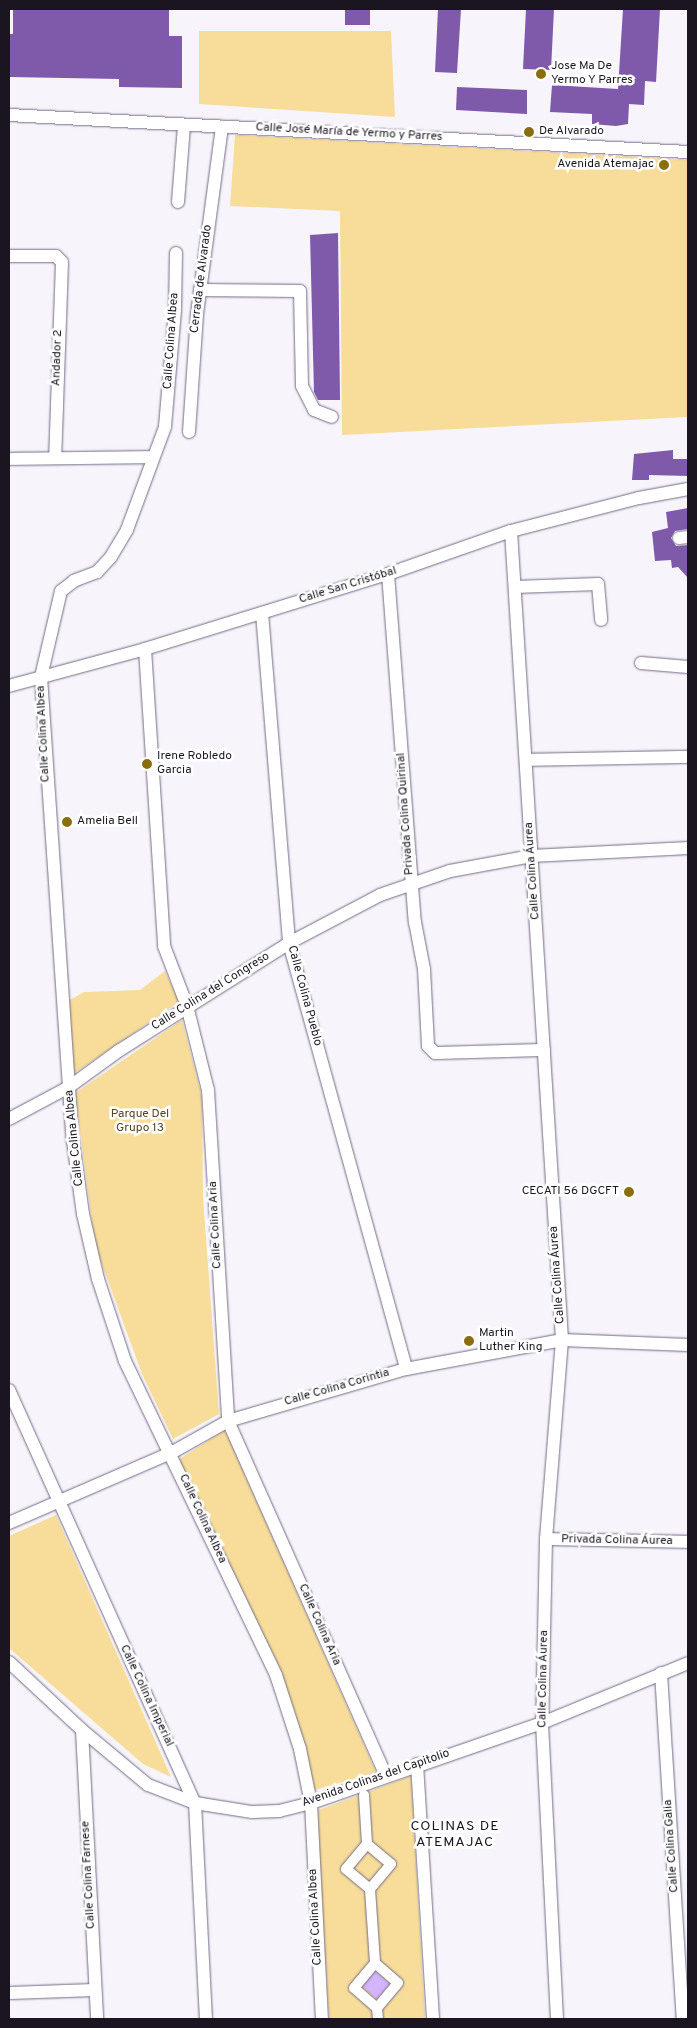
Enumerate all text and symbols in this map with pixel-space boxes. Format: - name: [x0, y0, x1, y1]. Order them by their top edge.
- place label: Jose Ma De Yermo Y Parres: [551, 60, 634, 88]
- marker: Jose Ma De Yermo Y Parres: [535, 68, 547, 80]
- street label: Calle José María de Yermo y Parres: [255, 121, 443, 145]
- place label: De Alvarado: [539, 125, 604, 139]
- marker: De Alvarado: [523, 126, 535, 138]
- place label: Avenida Atemajac: [557, 158, 654, 172]
- marker: Avenida Atemajac: [658, 159, 670, 171]
- street label: Cerrada de Alvarado: [188, 224, 216, 334]
- street label: Calle Colina Albea: [161, 292, 183, 390]
- street label: Andador 2: [50, 329, 66, 387]
- street label: Calle San Cristóbal: [297, 564, 399, 608]
- street label: Calle Colina Albea: [34, 685, 54, 783]
- place label: Irene Robledo Garcia: [157, 750, 232, 778]
- street label: Privada Colina Quirinal: [395, 752, 417, 876]
- marker: Irene Robledo Garcia: [141, 758, 153, 770]
- place label: Amelia Bell: [77, 815, 138, 829]
- marker: Amelia Bell: [61, 816, 73, 828]
- street label: Calle Colina Áurea: [522, 821, 544, 921]
- street label: Calle Colina Pueblo: [284, 944, 324, 1048]
- street label: Calle Colina del Congreso: [149, 950, 273, 1034]
- street label: Calle Colina Albea: [63, 1089, 87, 1187]
- park label: Parque Del Grupo 13: [111, 1108, 169, 1136]
- street label: Calle Colina Aria: [206, 1180, 226, 1270]
- place label: CECATI 56 DGCFT: [522, 1185, 619, 1199]
- marker: CECATI 56 DGCFT: [623, 1186, 635, 1198]
- street label: Calle Colina Áurea: [547, 1225, 569, 1325]
- place label: Martin Luther King: [479, 1327, 542, 1355]
- marker: Martin Luther King: [463, 1335, 475, 1347]
- street label: Calle Colina Corintia: [283, 1366, 391, 1410]
- street label: Calle Colina Albea: [175, 1472, 229, 1566]
- street label: Privada Colina Áurea: [561, 1533, 673, 1549]
- street label: Calle Colina Aria: [294, 1582, 344, 1668]
- street label: Calle Colina Áurea: [536, 1630, 552, 1728]
- street label: Calle Colina Imperial: [116, 1643, 176, 1749]
- street label: Avenida Colinas del Capitolio: [300, 1747, 452, 1811]
- street label: Calle Colina Galia: [662, 1799, 682, 1893]
- district label: COLINAS DE ATEMAJAC: [409, 1819, 501, 1851]
- street label: Calle Colina Farnese: [79, 1820, 99, 1930]
- street label: Calle Colina Albea: [306, 1868, 326, 1966]

